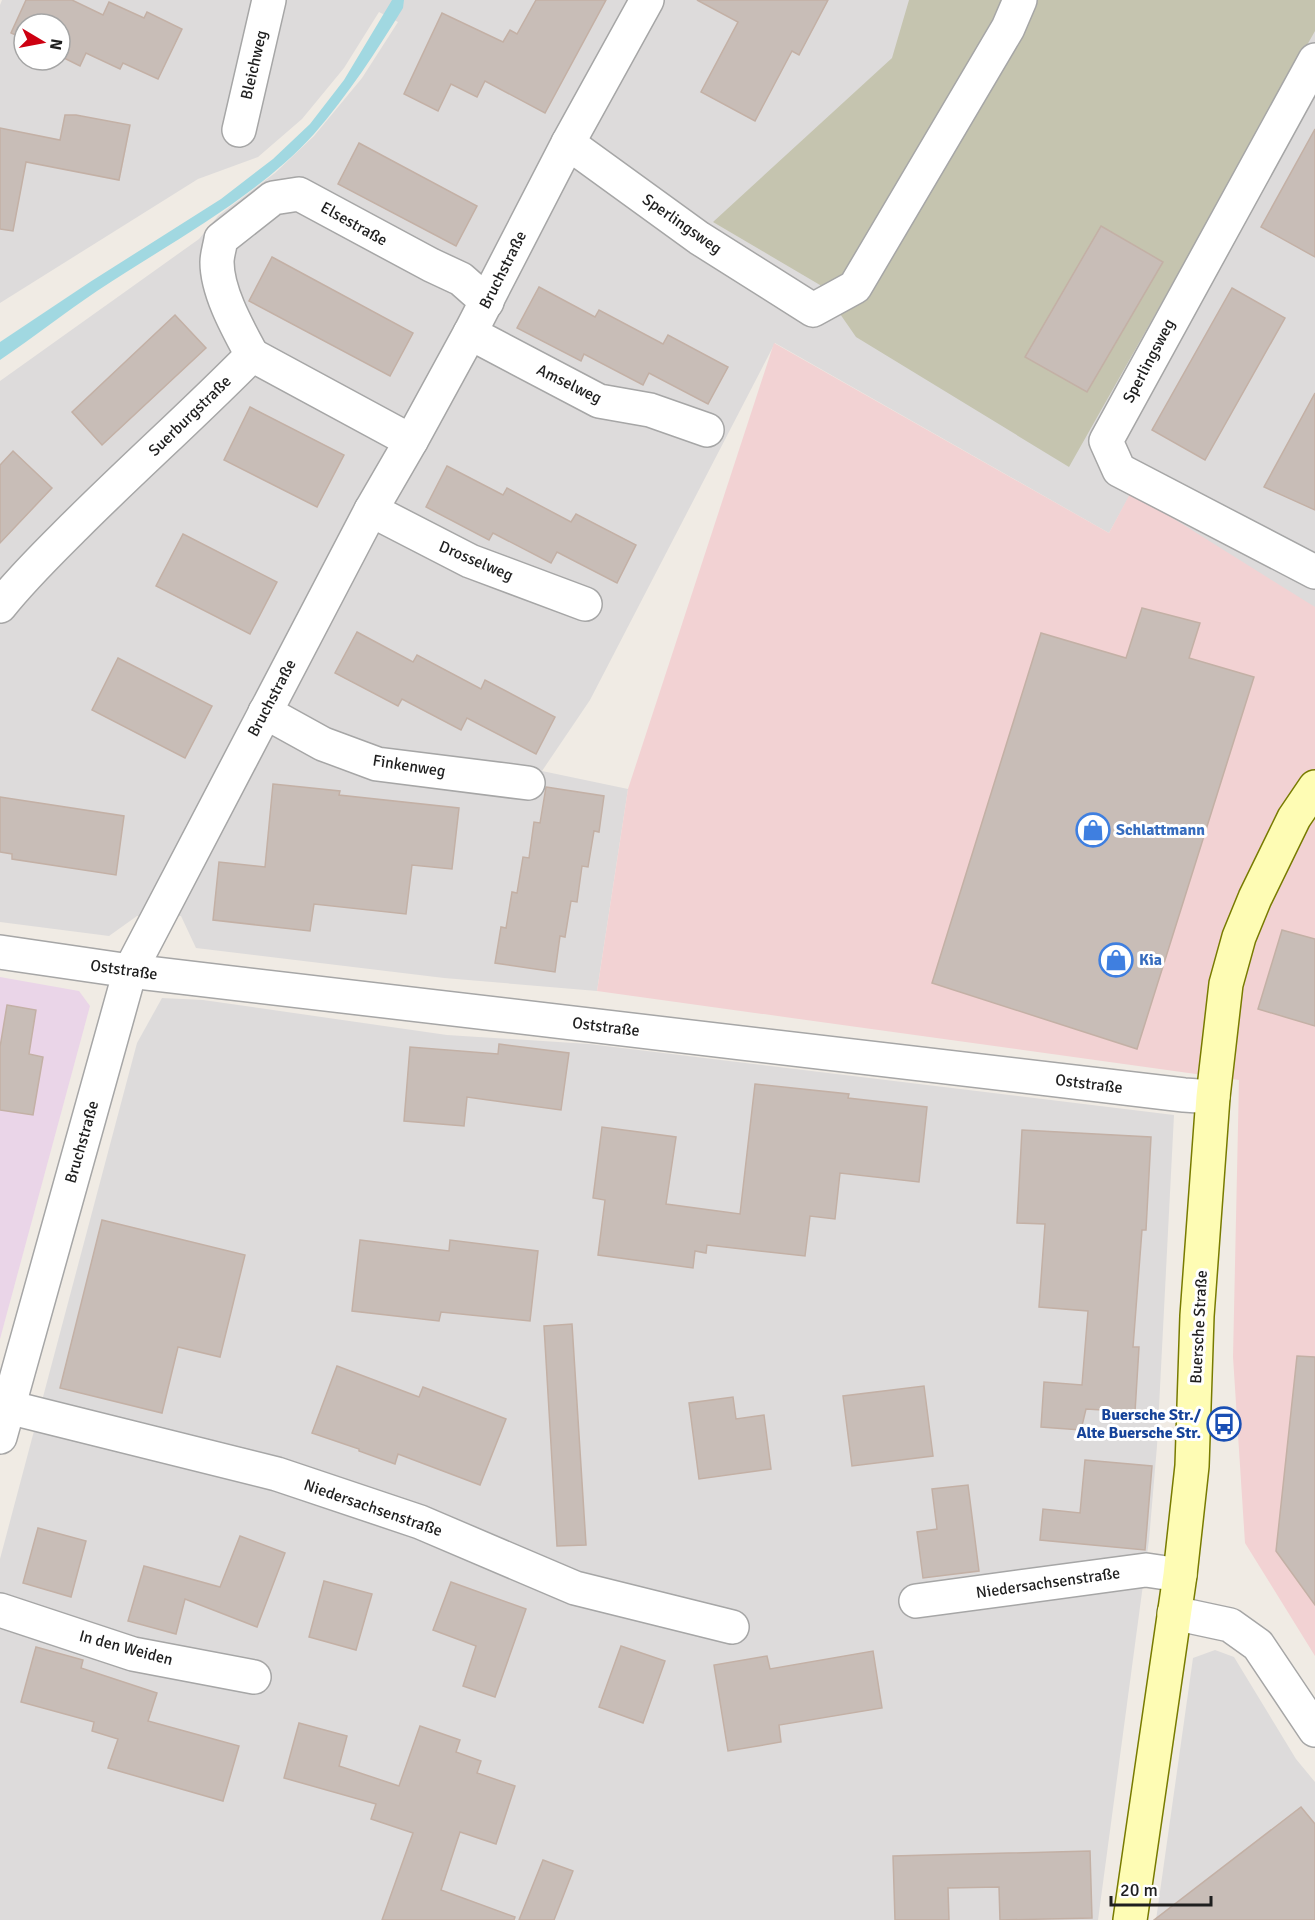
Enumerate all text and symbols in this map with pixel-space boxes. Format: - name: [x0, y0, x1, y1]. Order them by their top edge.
- north arrow: [12, 12, 72, 72]
- street label: Bleichweg: [236, 28, 272, 102]
- text: N: [45, 37, 67, 52]
- street label: Sperlingsweg: [639, 189, 725, 259]
- street label: Elsestraße: [317, 197, 391, 251]
- street label: Bruchstraße: [475, 228, 531, 312]
- street label: Sperlingsweg: [1119, 316, 1179, 406]
- street label: Amselweg: [533, 360, 605, 408]
- street label: Suerburgstraße: [144, 372, 236, 460]
- street label: Drosselweg: [436, 536, 516, 586]
- street label: Bruchstraße: [243, 656, 301, 740]
- street label: Finkenweg: [371, 750, 447, 782]
- shop icon: Schlattmann: [1075, 812, 1111, 848]
- place label: Schlattmann: [1116, 820, 1205, 840]
- shop icon: Kia: [1098, 942, 1134, 978]
- place label: Kia: [1139, 950, 1162, 970]
- street label: Oststraße: [89, 955, 159, 985]
- street label: Oststraße: [571, 1013, 641, 1041]
- street label: Oststraße: [1054, 1070, 1124, 1098]
- street label: Bruchstraße: [61, 1098, 103, 1186]
- street label: Buersche Straße: [1186, 1270, 1212, 1384]
- place label: Buersche Str./ Alte Buersche Str.: [1076, 1405, 1202, 1443]
- bus stop icon: Buersche Str./ Alte Buersche Str.: [1206, 1406, 1242, 1442]
- street label: Niedersachsenstraße: [301, 1475, 445, 1541]
- street label: Niedersachsenstraße: [975, 1563, 1121, 1603]
- street label: In den Weiden: [77, 1626, 175, 1670]
- scale bar: [1111, 1869, 1212, 1907]
- text: 20 m: [1120, 1879, 1158, 1901]

